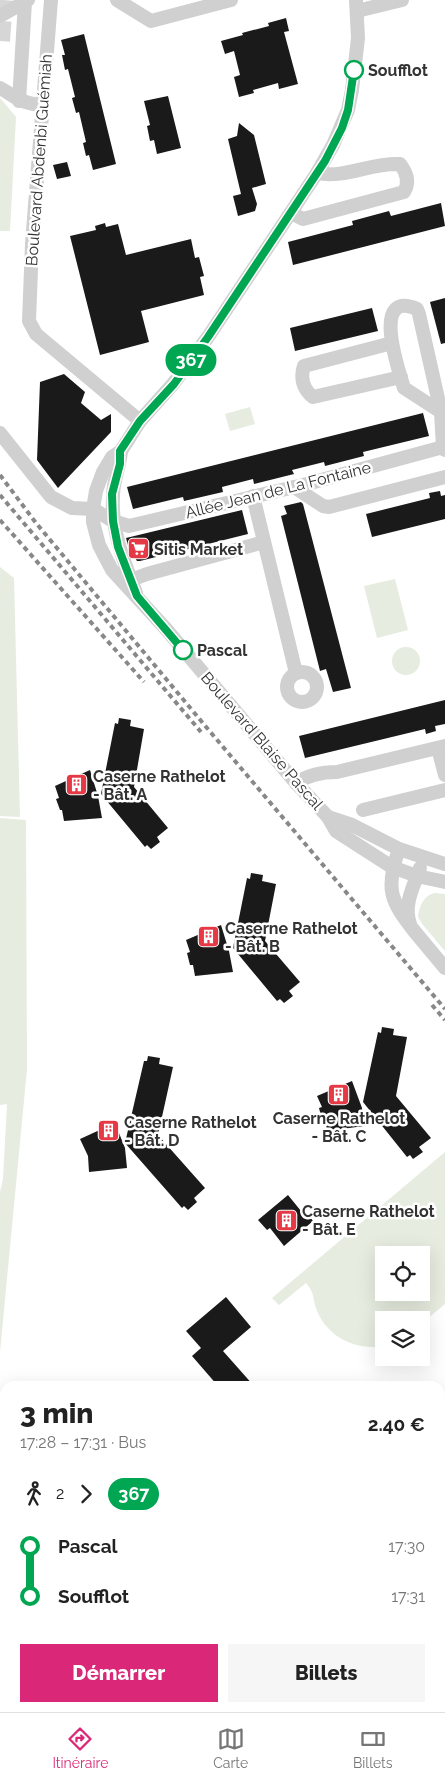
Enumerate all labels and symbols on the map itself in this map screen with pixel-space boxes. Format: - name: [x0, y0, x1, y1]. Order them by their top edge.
- street label: Boulevard Abdenbi Guémiah: [22, 53, 56, 267]
- marker: Soufflot: [344, 60, 364, 80]
- place label: Soufflot: [368, 61, 428, 80]
- line badge: 367: [162, 344, 220, 376]
- street label: Allée Jean de La Fontaine: [183, 458, 373, 522]
- supermarket icon: Sitis Market: [126, 537, 150, 561]
- place label: Sitis Market: [154, 540, 243, 559]
- marker: Pascal: [173, 640, 193, 660]
- place label: Pascal: [197, 641, 248, 660]
- street label: Boulevard Blaise Pascal: [197, 668, 327, 814]
- place label: Caserne Rathelot - Bât. A: [93, 767, 226, 804]
- building icon: Caserne Rathelot - Bât. A: [65, 773, 89, 797]
- place label: Caserne Rathelot - Bât. B: [225, 919, 358, 956]
- building icon: Caserne Rathelot - Bât. B: [197, 925, 221, 949]
- building icon: Caserne Rathelot - Bât. C: [327, 1082, 351, 1106]
- place label: Caserne Rathelot - Bât. C: [273, 1109, 405, 1146]
- place label: Caserne Rathelot - Bât. D: [124, 1113, 257, 1150]
- building icon: Caserne Rathelot - Bât. D: [96, 1119, 120, 1143]
- place label: Caserne Rathelot - Bât. E: [302, 1202, 435, 1239]
- building icon: Caserne Rathelot - Bât. E: [274, 1208, 298, 1232]

